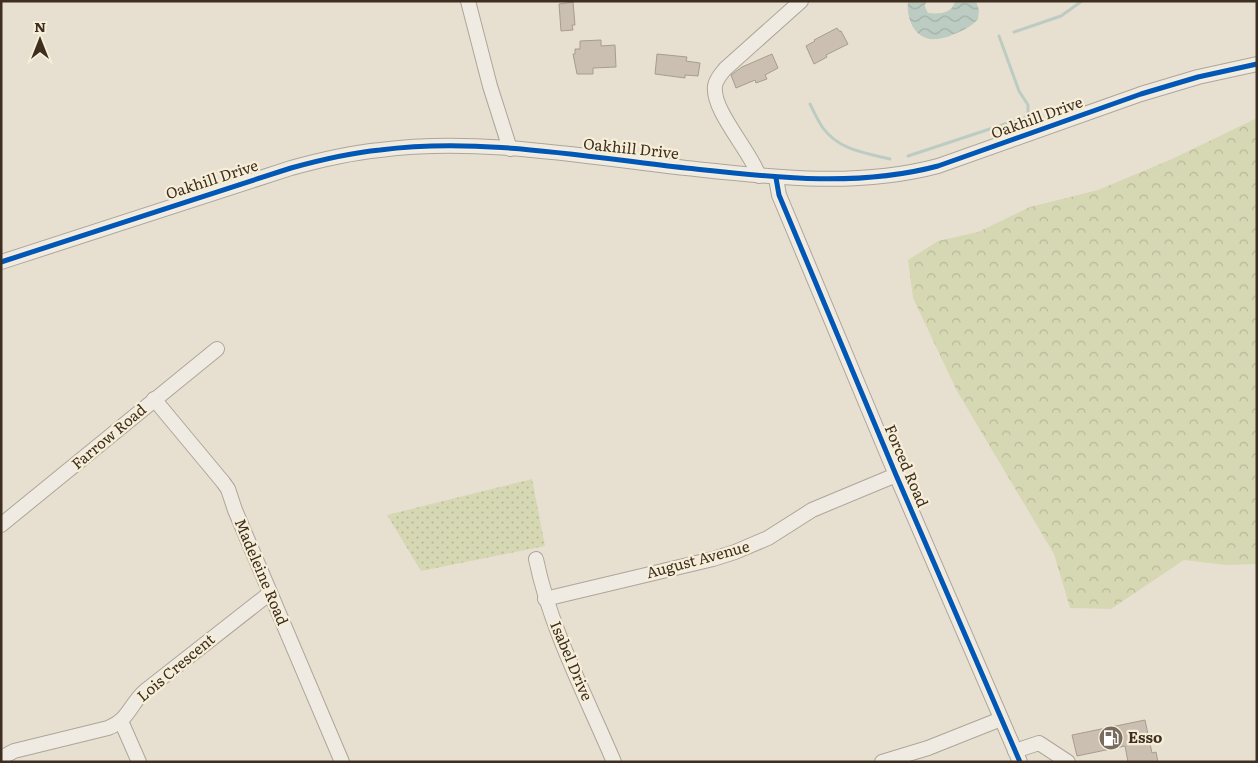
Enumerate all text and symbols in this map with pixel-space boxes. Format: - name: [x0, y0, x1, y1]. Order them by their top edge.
- north arrow: [15, 15, 65, 65]
- text: N: [34, 16, 46, 36]
- street label: Oakhill Drive: [987, 89, 1086, 144]
- street label: Oakhill Drive: [582, 131, 680, 164]
- street label: Oakhill Drive: [162, 153, 261, 204]
- street label: Farrow Road: [66, 398, 150, 474]
- street label: Forced Road: [880, 420, 935, 510]
- street label: Madeleine Road: [230, 514, 295, 628]
- street label: August Avenue: [643, 534, 752, 583]
- street label: Isabel Drive: [545, 617, 600, 704]
- street label: Lois Crescent: [131, 627, 219, 706]
- fuel station icon: Esso: [1098, 725, 1124, 751]
- place label: Esso: [1128, 725, 1162, 748]

